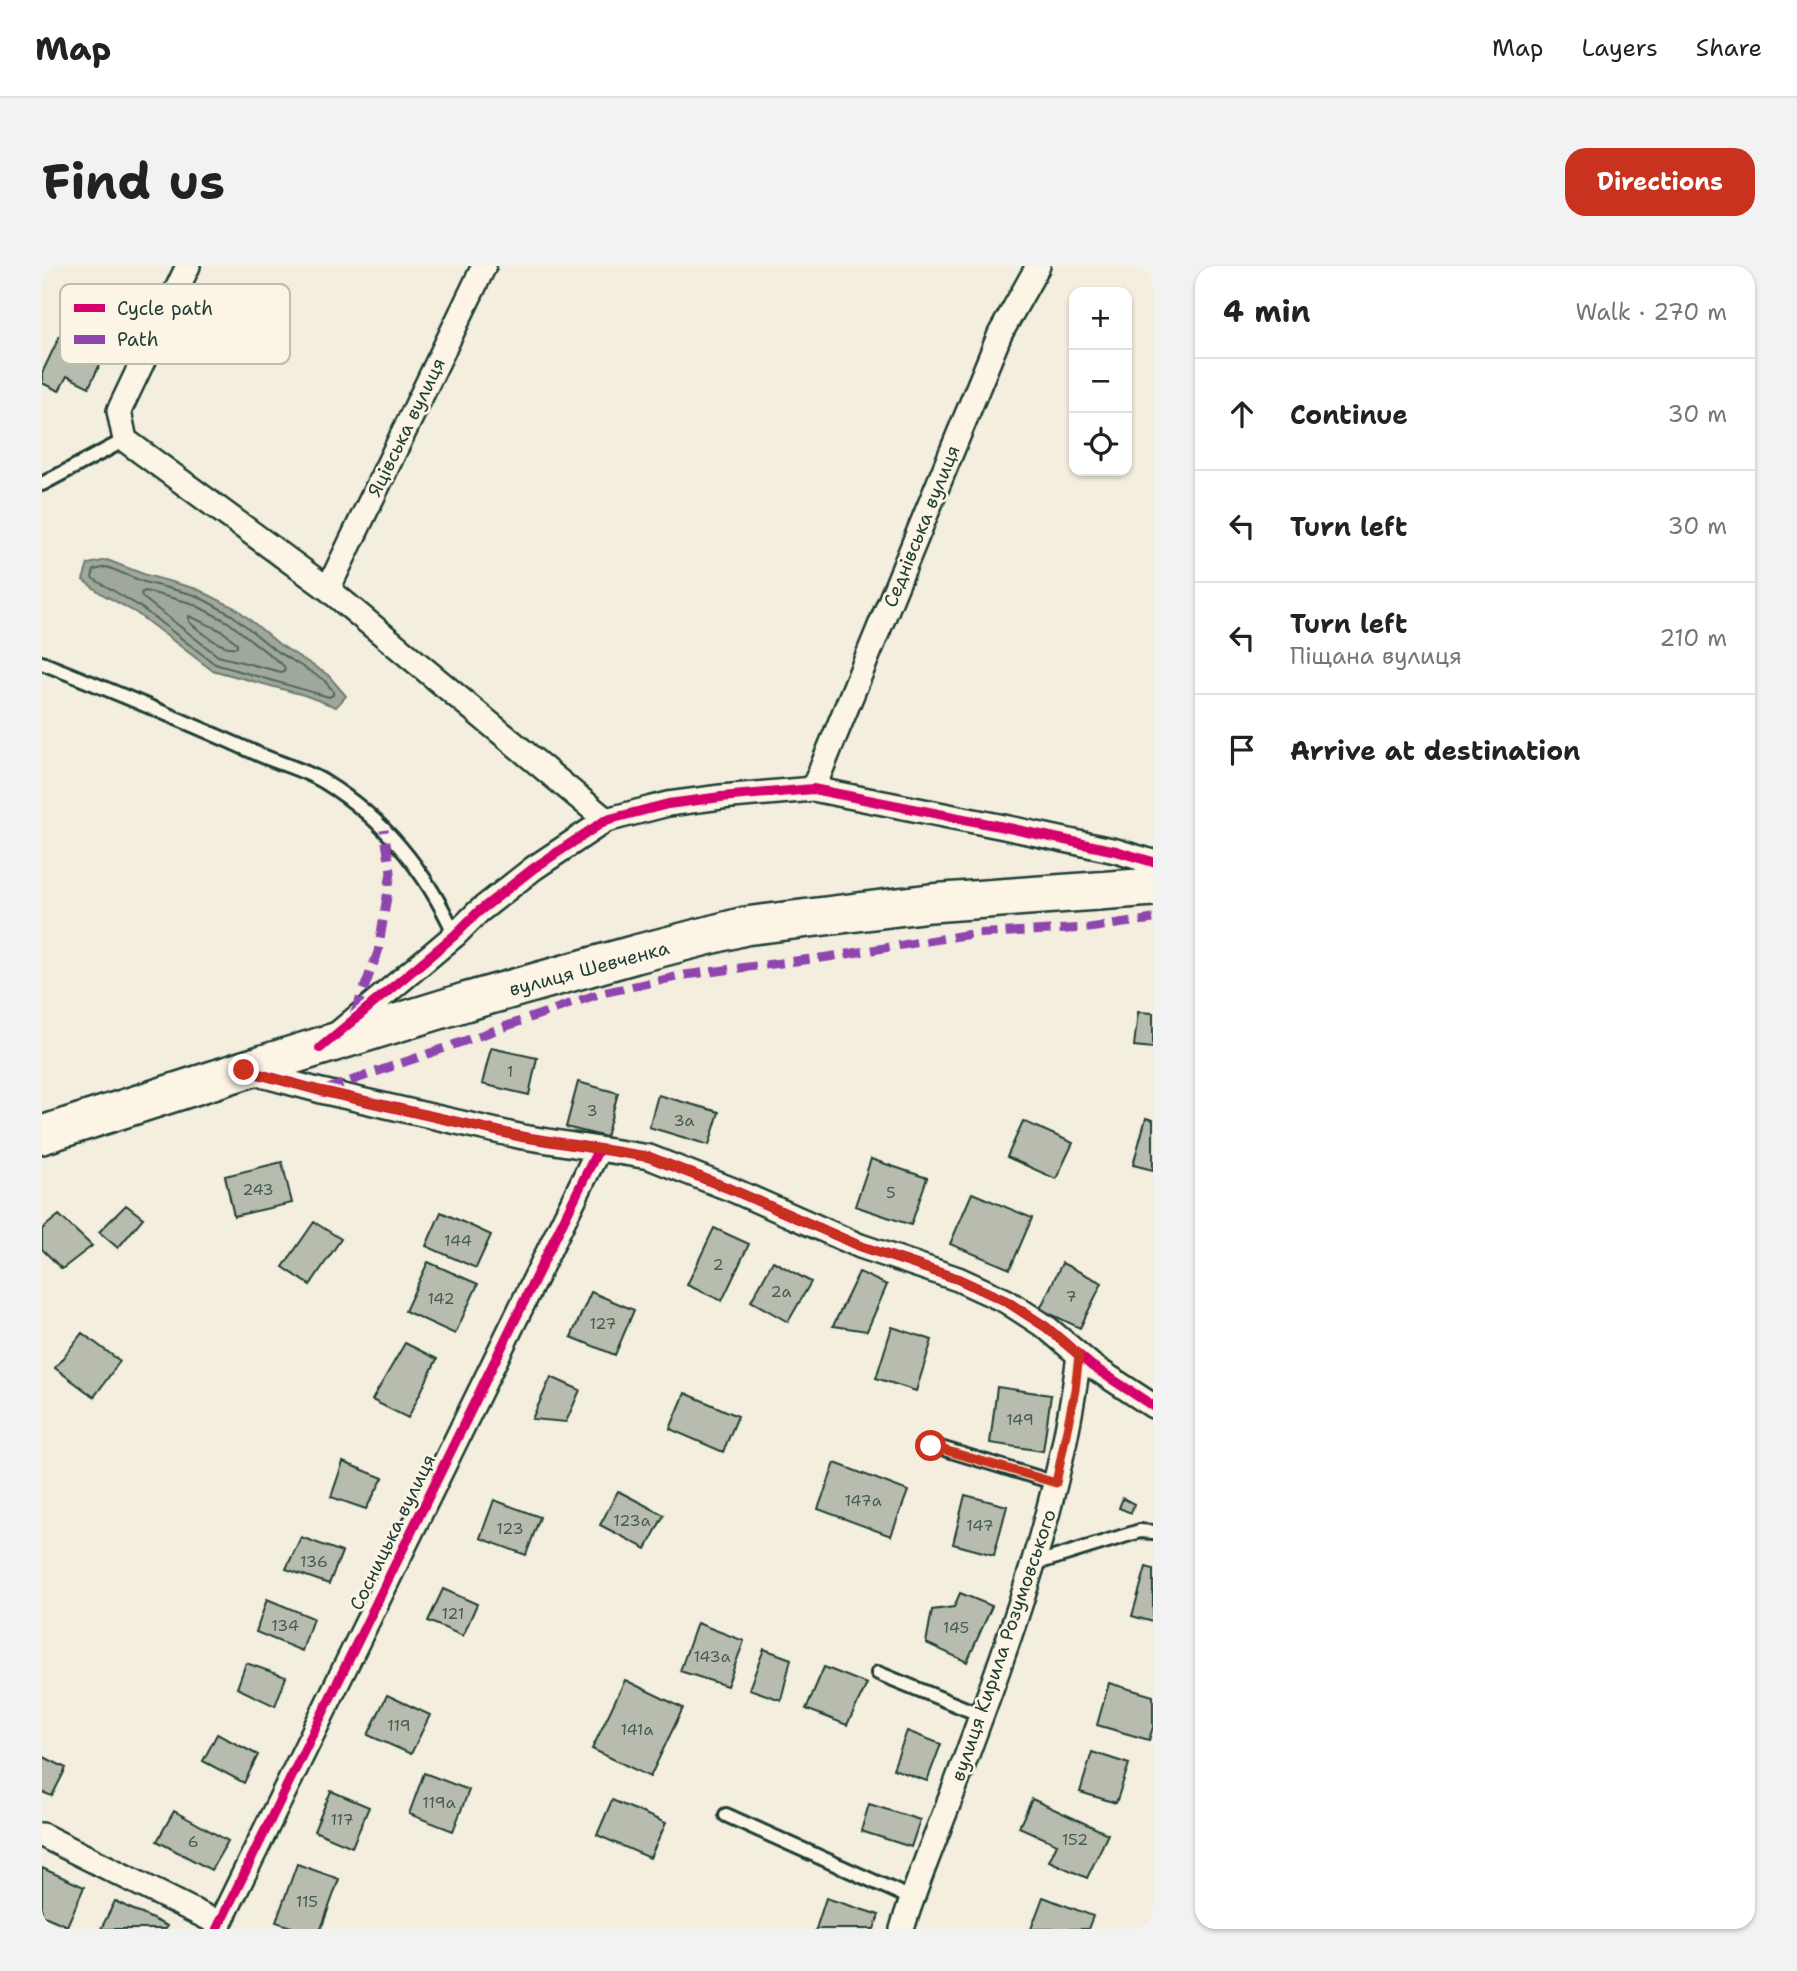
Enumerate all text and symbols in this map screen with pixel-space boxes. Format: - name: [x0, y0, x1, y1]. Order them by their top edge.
- text: Map: [35, 26, 111, 71]
- text: Map: [1492, 32, 1543, 64]
- text: Layers: [1581, 32, 1658, 64]
- text: Share: [1696, 32, 1762, 64]
- button: Directions: [1565, 148, 1755, 216]
- text: Find us: [42, 149, 225, 215]
- legend: [60, 284, 290, 364]
- map controls: [1069, 287, 1132, 476]
- button: +: [1069, 287, 1132, 350]
- text: 4 min: [1223, 291, 1310, 332]
- text: Cycle path: [117, 296, 213, 321]
- text: Walk · 270 m: [1575, 297, 1727, 327]
- text: Path: [117, 327, 159, 352]
- button: −: [1069, 350, 1132, 413]
- street label: Яцівська вулиця: [362, 354, 451, 501]
- icon: ahead: [1223, 395, 1261, 433]
- text: Continue: [1290, 397, 1408, 432]
- text: 30 m: [1668, 399, 1727, 429]
- button: locate: [1069, 413, 1132, 476]
- street label: Седнівська вулиця: [878, 441, 965, 611]
- icon: left: [1223, 507, 1261, 545]
- text: Turn left: [1290, 509, 1407, 544]
- text: 30 m: [1668, 511, 1727, 541]
- text: Turn left: [1290, 606, 1407, 641]
- icon: left: [1223, 619, 1261, 657]
- text: 210 m: [1659, 623, 1727, 653]
- text: Піщана вулиця: [1290, 641, 1462, 671]
- icon: arrive: [1223, 731, 1261, 769]
- text: Arrive at destination: [1290, 733, 1580, 768]
- street label: вулиця Шевченка: [506, 935, 672, 1002]
- route end: [228, 1054, 259, 1085]
- house number: 1: [507, 1061, 513, 1082]
- house number: 3: [586, 1100, 598, 1121]
- house number: 3а: [673, 1110, 695, 1131]
- house number: 243: [242, 1179, 274, 1200]
- house number: 5: [886, 1182, 896, 1203]
- house number: 144: [444, 1230, 472, 1251]
- house number: 2: [712, 1254, 724, 1275]
- house number: 2а: [770, 1281, 792, 1302]
- house number: 7: [1065, 1286, 1077, 1307]
- house number: 142: [427, 1288, 455, 1309]
- house number: 127: [589, 1313, 617, 1334]
- house number: 149: [1006, 1409, 1034, 1430]
- route start: [915, 1430, 946, 1461]
- street label: Сосницька вулиця: [344, 1450, 441, 1614]
- house number: 147а: [844, 1490, 882, 1511]
- street label: вулиця Кирила Розумовського: [945, 1506, 1062, 1784]
- house number: 123а: [613, 1510, 651, 1531]
- house number: 147: [966, 1515, 994, 1536]
- house number: 123: [496, 1518, 524, 1539]
- house number: 136: [300, 1551, 328, 1572]
- house number: 121: [442, 1603, 464, 1624]
- house number: 134: [271, 1615, 299, 1636]
- house number: 145: [943, 1617, 969, 1638]
- house number: 143а: [693, 1646, 731, 1667]
- house number: 119: [387, 1715, 411, 1736]
- house number: 141а: [620, 1719, 654, 1740]
- house number: 119а: [422, 1792, 456, 1813]
- house number: 117: [330, 1809, 354, 1830]
- house number: 152: [1062, 1829, 1088, 1850]
- house number: 6: [187, 1831, 199, 1852]
- house number: 115: [296, 1891, 318, 1912]

